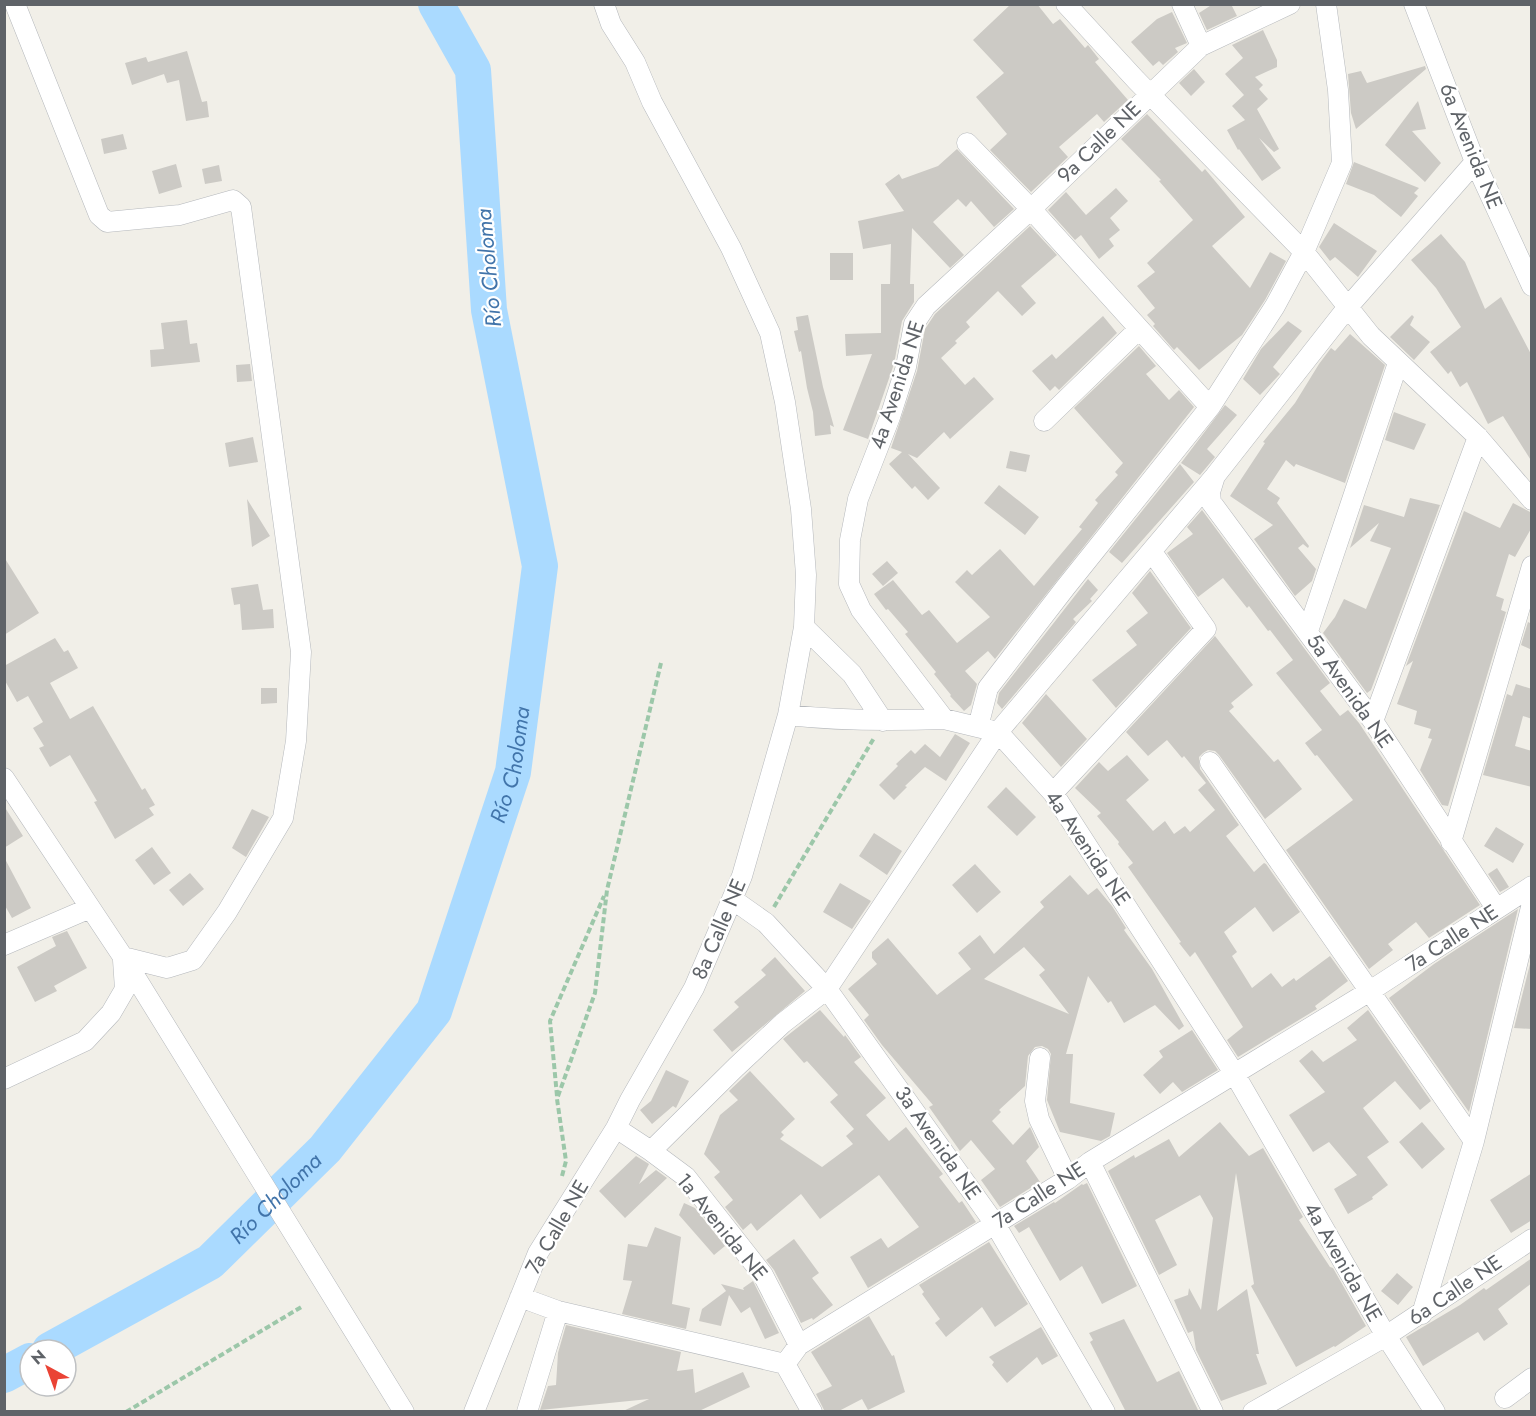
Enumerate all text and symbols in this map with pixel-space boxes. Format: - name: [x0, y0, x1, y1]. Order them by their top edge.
- street label: 6a Avenida NE: [1432, 78, 1510, 214]
- street label: 9a Calle NE: [1050, 94, 1148, 190]
- water label: Río Choloma: [467, 208, 509, 328]
- street label: 4a Avenida NE: [862, 317, 932, 453]
- street label: 5a Avenida NE: [1299, 628, 1401, 754]
- water label: Río Choloma: [481, 705, 537, 827]
- street label: 4a Avenida NE: [1038, 784, 1138, 912]
- street label: 8a Calle NE: [684, 874, 754, 984]
- street label: 7a Calle NE: [1400, 897, 1504, 979]
- street label: 3a Avenida NE: [888, 1080, 988, 1206]
- water label: Río Choloma: [222, 1145, 329, 1251]
- street label: 7a Calle NE: [987, 1154, 1091, 1236]
- street label: 1a Avenida NE: [669, 1167, 775, 1287]
- street label: 7a Calle NE: [518, 1174, 596, 1280]
- street label: 4a Avenida NE: [1297, 1197, 1389, 1327]
- street label: 6a Calle NE: [1402, 1247, 1508, 1333]
- north arrow: [18, 1338, 78, 1398]
- text: N: [26, 1344, 51, 1370]

